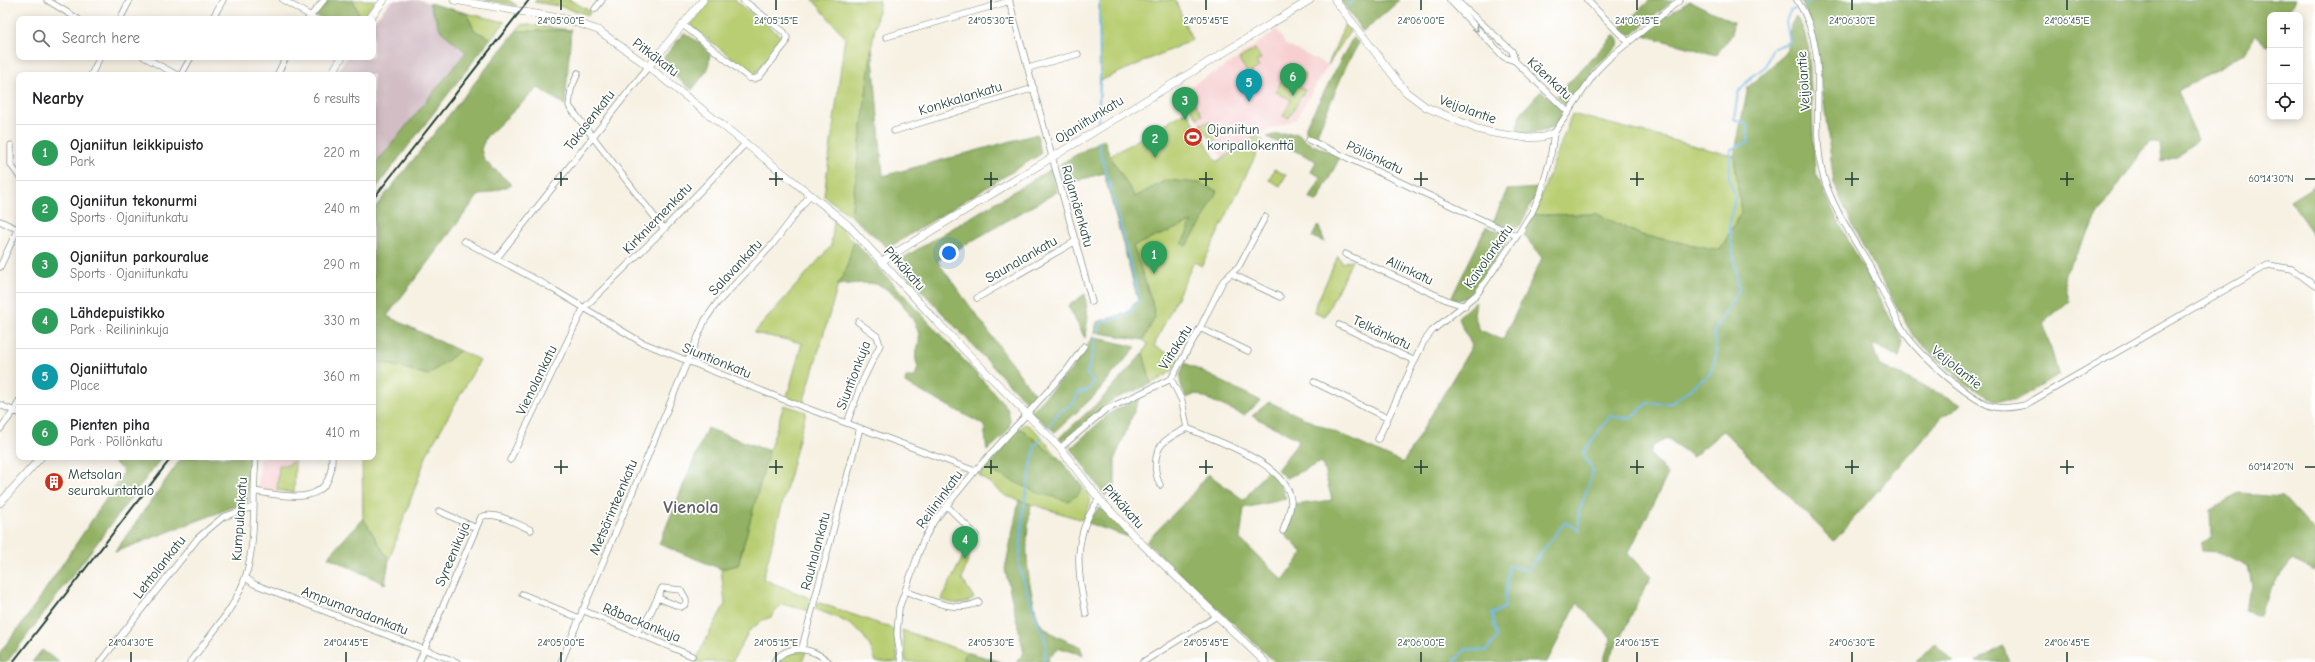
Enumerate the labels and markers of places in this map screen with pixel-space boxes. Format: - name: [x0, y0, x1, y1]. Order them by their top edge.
- pin: 6: [1280, 63, 1306, 96]
- pin: 5: [1236, 69, 1262, 102]
- pin: 3: [1172, 87, 1198, 120]
- place label: Ojaniitun koripallokenttä: [1207, 121, 1294, 154]
- pin: 2: [1142, 125, 1168, 158]
- sports icon: Ojaniitun koripallokenttä: [1182, 126, 1204, 148]
- pin: 1: [1141, 241, 1167, 274]
- place label: Metsolan seurakuntatalo: [68, 466, 154, 499]
- building icon: Metsolan seurakuntatalo: [43, 471, 65, 493]
- pin: 4: [952, 526, 978, 559]

